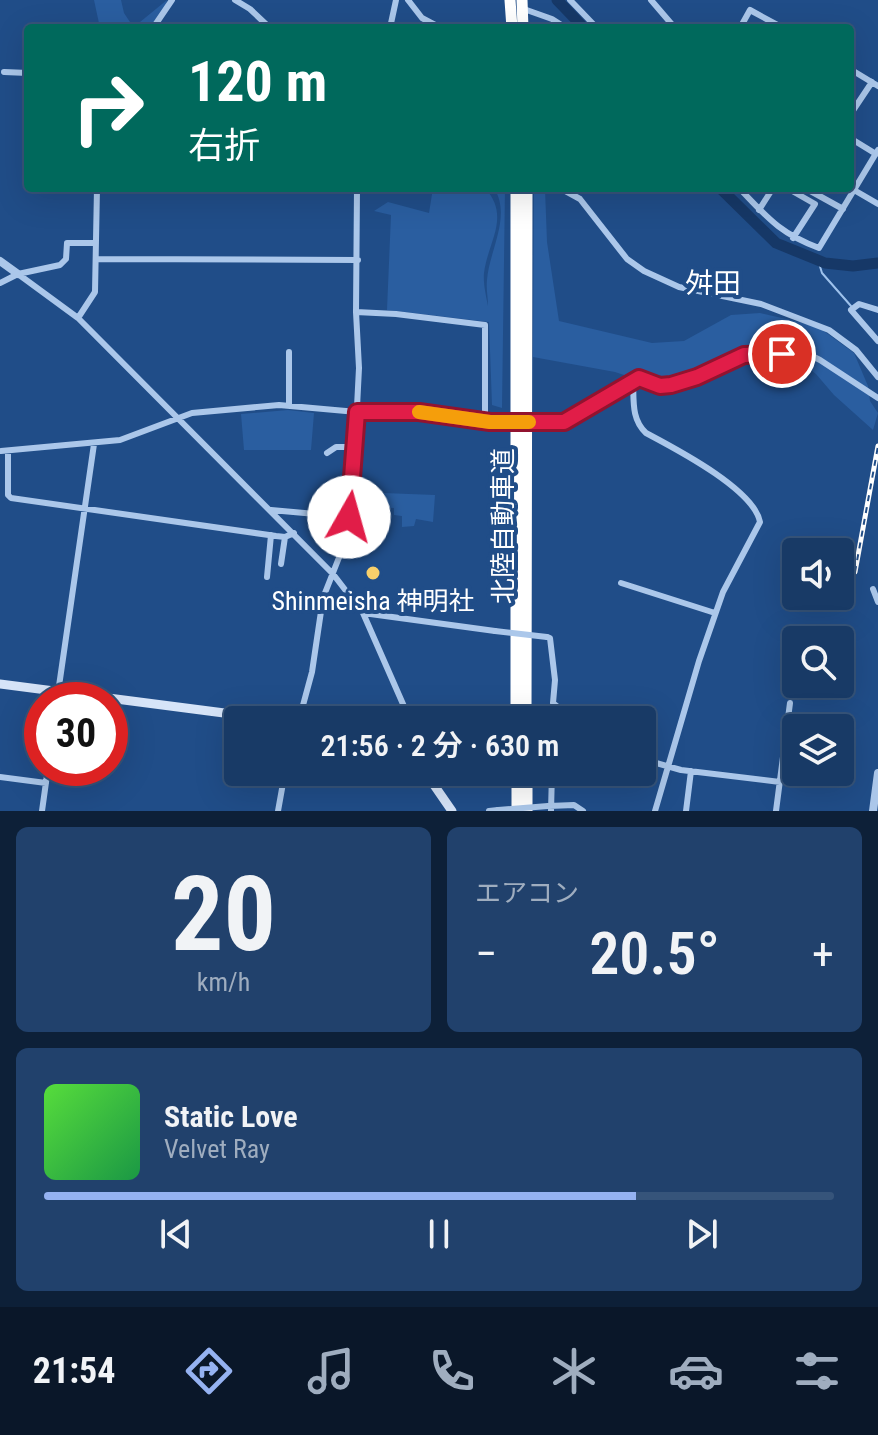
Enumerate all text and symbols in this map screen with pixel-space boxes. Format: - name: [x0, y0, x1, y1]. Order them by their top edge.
- text: 120 m: [188, 49, 327, 115]
- icon: right: [56, 56, 160, 160]
- text: 右折: [188, 125, 260, 167]
- district label: 舛田: [685, 267, 741, 300]
- pin: [748, 320, 816, 388]
- icon: arrive: [760, 332, 804, 376]
- street label: 北陸自動車道: [488, 448, 518, 604]
- position arrow: [307, 475, 391, 559]
- map controls: [782, 538, 854, 786]
- button: sound: [782, 538, 854, 610]
- marker: Shinmeisha 神明社: [364, 564, 382, 582]
- place label: Shinmeisha 神明社: [271, 586, 475, 616]
- button: search: [782, 626, 854, 698]
- speed limit sign: 30: [24, 682, 128, 786]
- button: layers: [782, 714, 854, 786]
- text: 21:56 · 2 分 · 630 m: [321, 728, 559, 763]
- text: 20: [171, 854, 276, 975]
- text: エアコン: [475, 878, 579, 908]
- text: 20.5°: [589, 918, 720, 989]
- text: −: [475, 928, 497, 980]
- text: +: [812, 928, 834, 980]
- text: km/h: [197, 967, 250, 997]
- text: Static Love: [164, 1099, 298, 1134]
- text: Velvet Ray: [164, 1134, 270, 1164]
- icon: previous: [154, 1212, 198, 1256]
- icon: pause: [417, 1212, 461, 1256]
- icon: next: [680, 1212, 724, 1256]
- icon: directions: [181, 1343, 237, 1399]
- icon: music: [303, 1343, 359, 1399]
- icon: phone: [424, 1343, 480, 1399]
- icon: climate: [546, 1343, 602, 1399]
- icon: car: [668, 1343, 724, 1399]
- icon: filters: [789, 1343, 845, 1399]
- text: 21:54: [33, 1350, 115, 1392]

